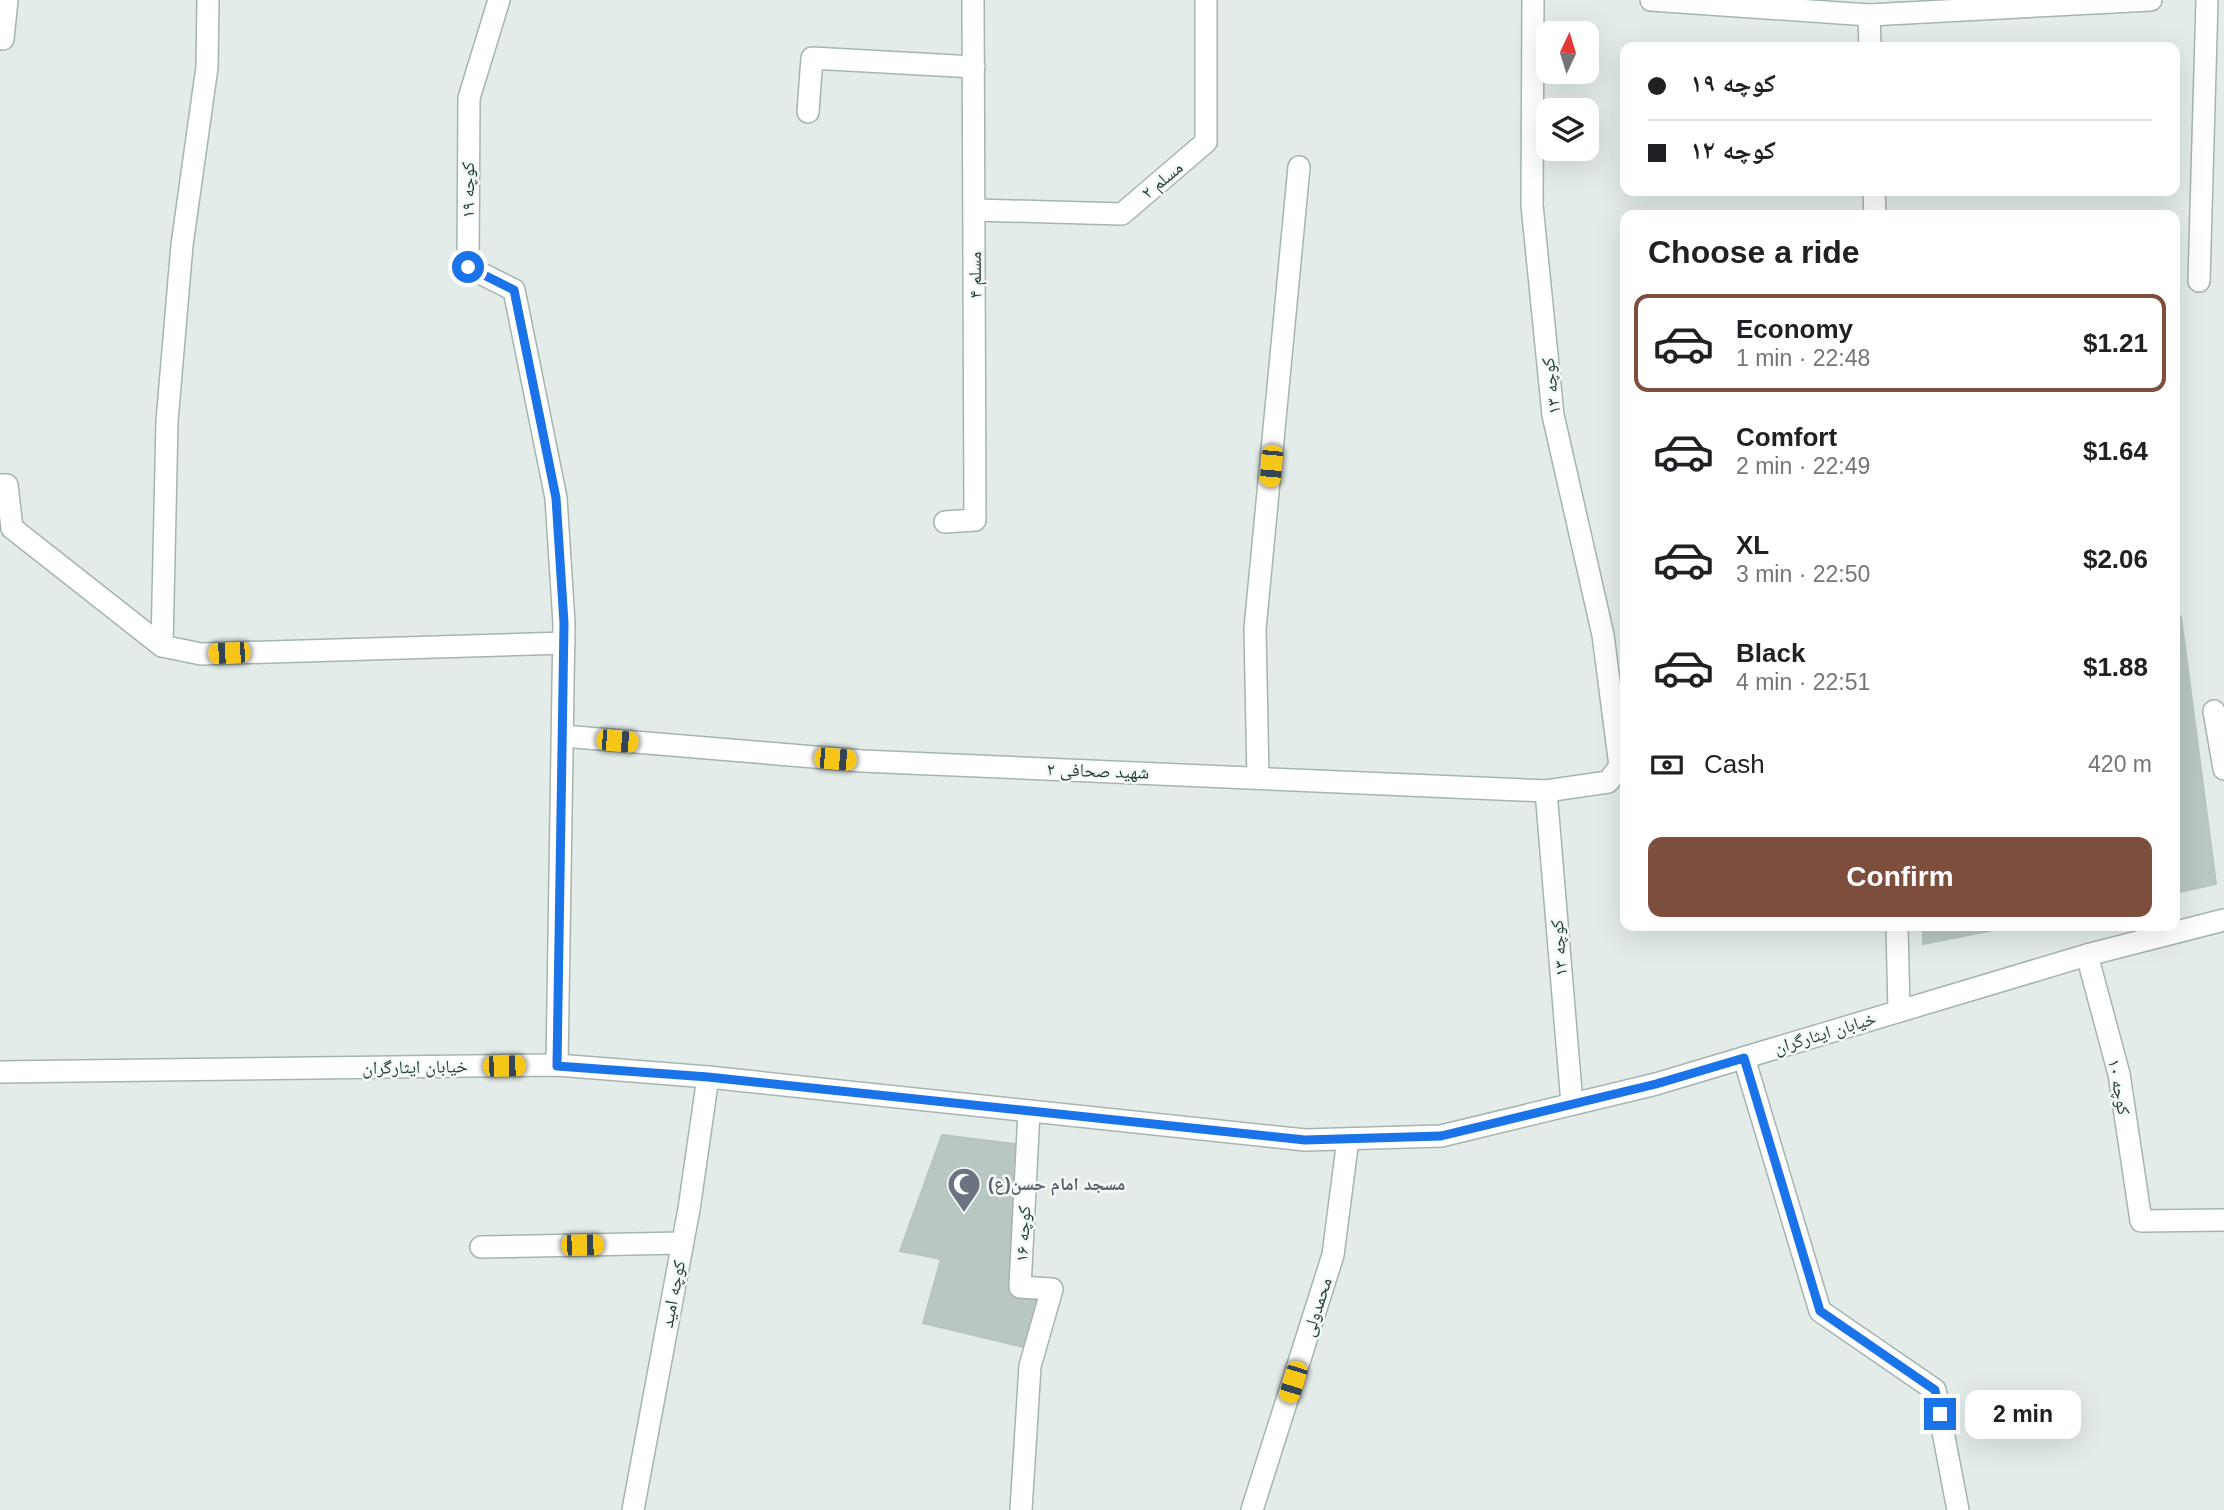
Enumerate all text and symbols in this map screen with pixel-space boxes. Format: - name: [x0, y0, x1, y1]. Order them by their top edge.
- north arrow: [1536, 21, 1600, 84]
- map controls: [1536, 21, 1599, 161]
- text: کوچه ۱۹: [1690, 68, 1776, 98]
- button: layers: [1536, 98, 1599, 161]
- text: کوچه ۱۲: [1690, 135, 1776, 165]
- street label: مسلم ۲: [1138, 157, 1188, 204]
- street label: کوچه ۱۹: [458, 161, 479, 218]
- text: Choose a ride: [1648, 234, 1860, 270]
- route start: [452, 251, 484, 283]
- street label: مسلم ۴: [965, 251, 987, 299]
- icon: car: [1652, 312, 1715, 375]
- text: Economy: [1736, 314, 1853, 344]
- text: $1.21: [2083, 328, 2148, 358]
- text: 1 min · 22:48: [1736, 345, 1870, 371]
- street label: کوچه ۱۳: [1538, 356, 1565, 415]
- icon: car: [1652, 420, 1715, 483]
- text: Comfort: [1736, 422, 1837, 452]
- text: $1.64: [2083, 436, 2148, 466]
- car: [1259, 444, 1284, 488]
- text: 2 min · 22:49: [1736, 453, 1870, 479]
- icon: car: [1652, 528, 1715, 591]
- text: XL: [1736, 530, 1769, 560]
- text: $2.06: [2083, 544, 2148, 574]
- text: 3 min · 22:50: [1736, 561, 1870, 587]
- icon: car: [1652, 636, 1715, 699]
- text: Black: [1736, 638, 1805, 668]
- car: [208, 642, 251, 664]
- text: $1.88: [2083, 652, 2148, 682]
- text: 4 min · 22:51: [1736, 669, 1870, 695]
- car: [596, 729, 639, 753]
- icon: cash: [1648, 746, 1686, 784]
- car: [814, 747, 857, 771]
- text: Cash: [1704, 749, 1765, 779]
- text: 420 m: [2088, 751, 2152, 777]
- street label: شهید صحافی ۲: [1046, 759, 1150, 784]
- button: Confirm: [1648, 837, 2152, 917]
- street label: کوچه ۱۳: [1547, 918, 1572, 977]
- street label: خیابان ایثارگران: [1772, 1008, 1879, 1059]
- car: [483, 1055, 526, 1077]
- street label: خیابان ایثارگران: [362, 1056, 468, 1079]
- street label: کوچه ۱۰: [2103, 1057, 2134, 1117]
- mosque icon: مسجد امام حسن(ع): [945, 1165, 983, 1214]
- place label: مسجد امام حسن(ع): [988, 1174, 1125, 1196]
- street label: کوچه ۱۶: [1012, 1205, 1035, 1263]
- car: [561, 1234, 604, 1256]
- street label: کوچه امید: [657, 1258, 690, 1329]
- street label: محمدولی: [1298, 1275, 1337, 1339]
- car: [1277, 1359, 1310, 1405]
- callout: 2 min: [1965, 1390, 2080, 1438]
- route end: [1924, 1398, 1956, 1430]
- text: 2 min: [1993, 1401, 2053, 1427]

